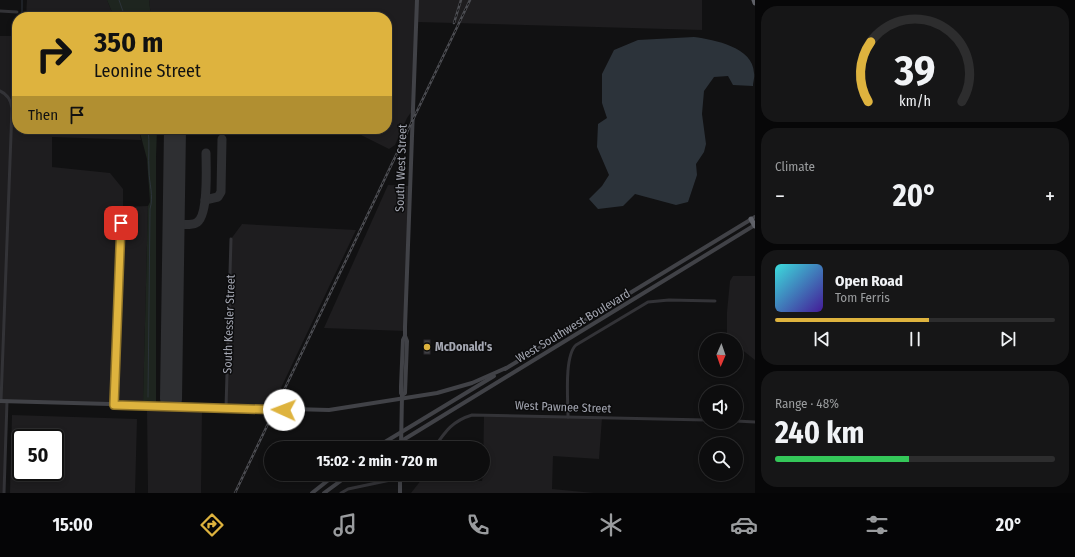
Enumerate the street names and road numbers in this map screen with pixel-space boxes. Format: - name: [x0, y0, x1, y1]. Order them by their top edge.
- street label: South West Street: [392, 124, 410, 212]
- street label: South Kessler Street: [220, 274, 238, 374]
- street label: West Southwest Boulevard: [513, 286, 633, 366]
- street label: West Pawnee Street: [515, 398, 612, 416]

